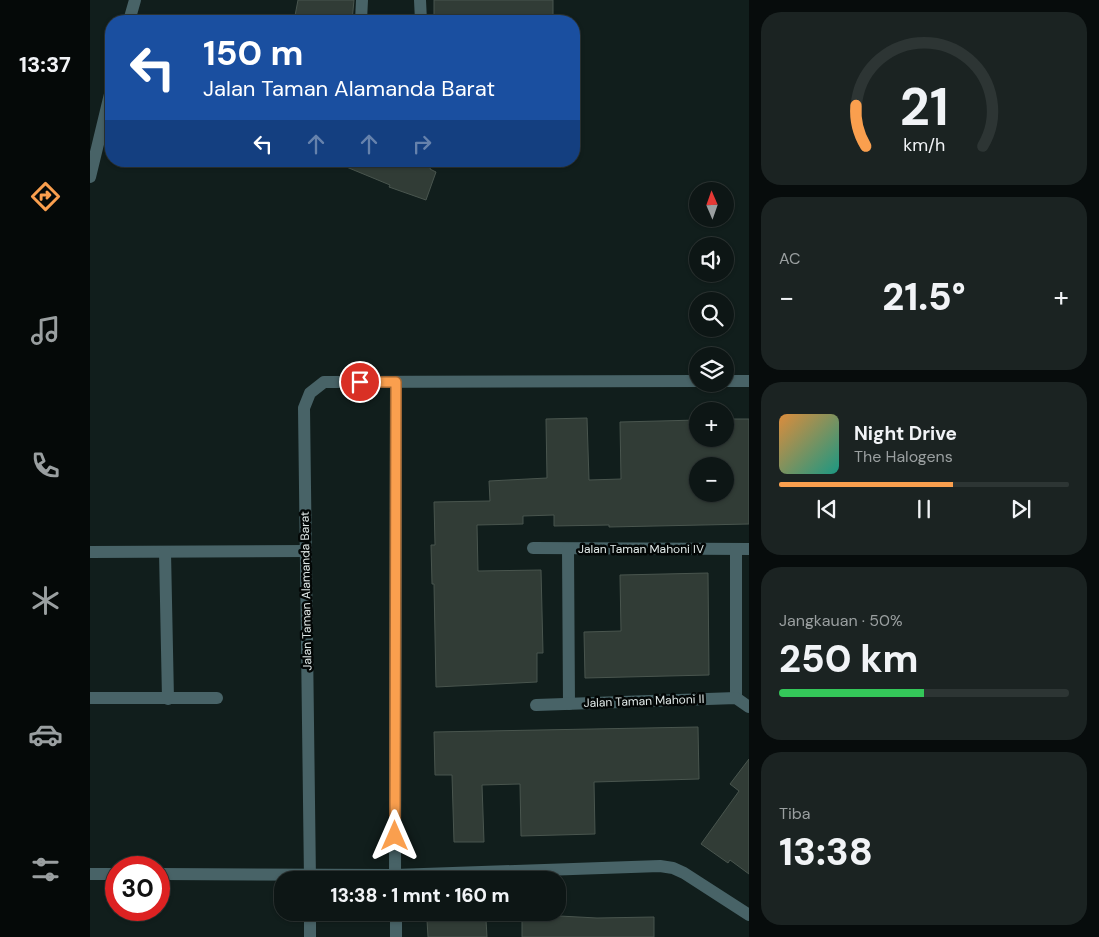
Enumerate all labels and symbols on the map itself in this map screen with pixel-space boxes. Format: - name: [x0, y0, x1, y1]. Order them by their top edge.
- north arrow: [689, 182, 734, 228]
- pin: [339, 361, 381, 403]
- street label: Jalan Taman Alamanda Barat: [297, 511, 315, 671]
- street label: Jalan Taman Mahoni IV: [578, 541, 704, 557]
- street label: Jalan Taman Mahoni II: [583, 691, 705, 711]
- position arrow: [368, 809, 420, 861]
- speed limit sign: 30: [105, 856, 170, 921]

